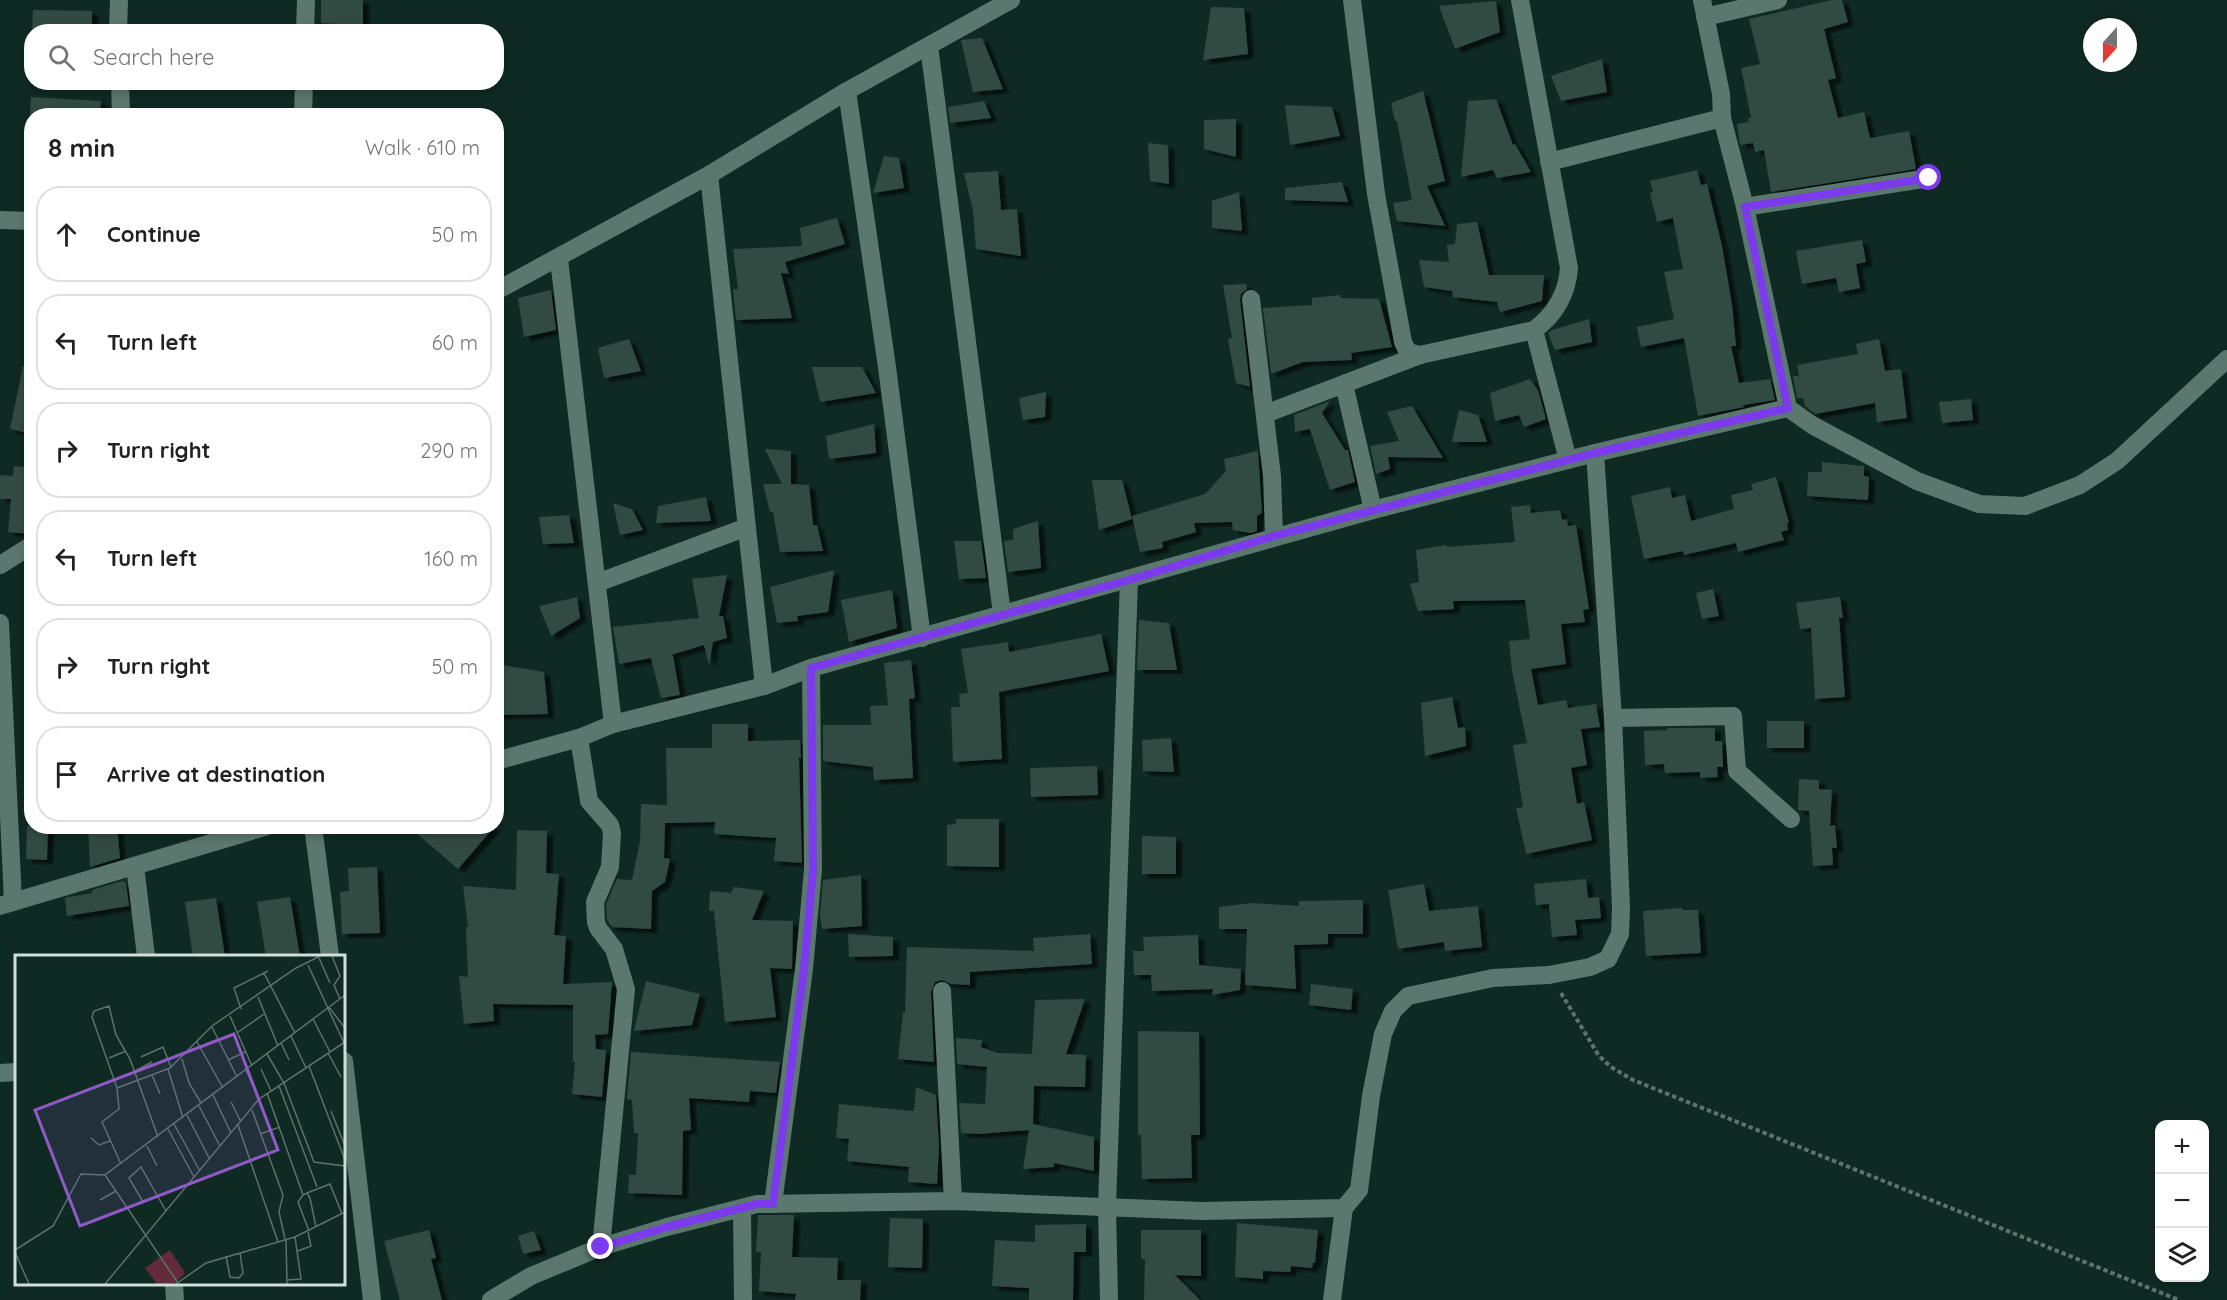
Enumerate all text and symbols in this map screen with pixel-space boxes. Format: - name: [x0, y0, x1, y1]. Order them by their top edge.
- north arrow: [2083, 18, 2137, 72]
- search box: [24, 24, 504, 90]
- icon: search: [45, 41, 78, 74]
- text: Search here: [93, 43, 214, 71]
- text: 8 min: [48, 131, 115, 164]
- text: Walk · 610 m: [365, 135, 480, 160]
- route start: [1915, 164, 1941, 190]
- icon: ahead: [50, 218, 83, 251]
- text: Continue: [107, 220, 201, 248]
- text: 50 m: [432, 222, 478, 247]
- icon: left: [50, 326, 83, 359]
- text: Turn left: [107, 328, 197, 356]
- text: 60 m: [432, 330, 478, 355]
- icon: right: [50, 434, 83, 467]
- text: Turn right: [107, 436, 211, 464]
- text: 290 m: [420, 438, 478, 463]
- icon: left: [50, 542, 83, 575]
- text: Turn left: [107, 544, 197, 572]
- text: 160 m: [424, 546, 478, 571]
- icon: right: [50, 650, 83, 683]
- text: Turn right: [107, 652, 211, 680]
- text: 50 m: [432, 654, 478, 679]
- icon: arrive: [50, 758, 83, 791]
- text: Arrive at destination: [107, 760, 325, 788]
- inset map: [15, 955, 345, 1285]
- map controls: [2155, 1120, 2209, 1282]
- button: +: [2155, 1120, 2209, 1174]
- button: −: [2155, 1174, 2209, 1228]
- button: layers: [2155, 1228, 2209, 1282]
- route end: [587, 1233, 613, 1259]

